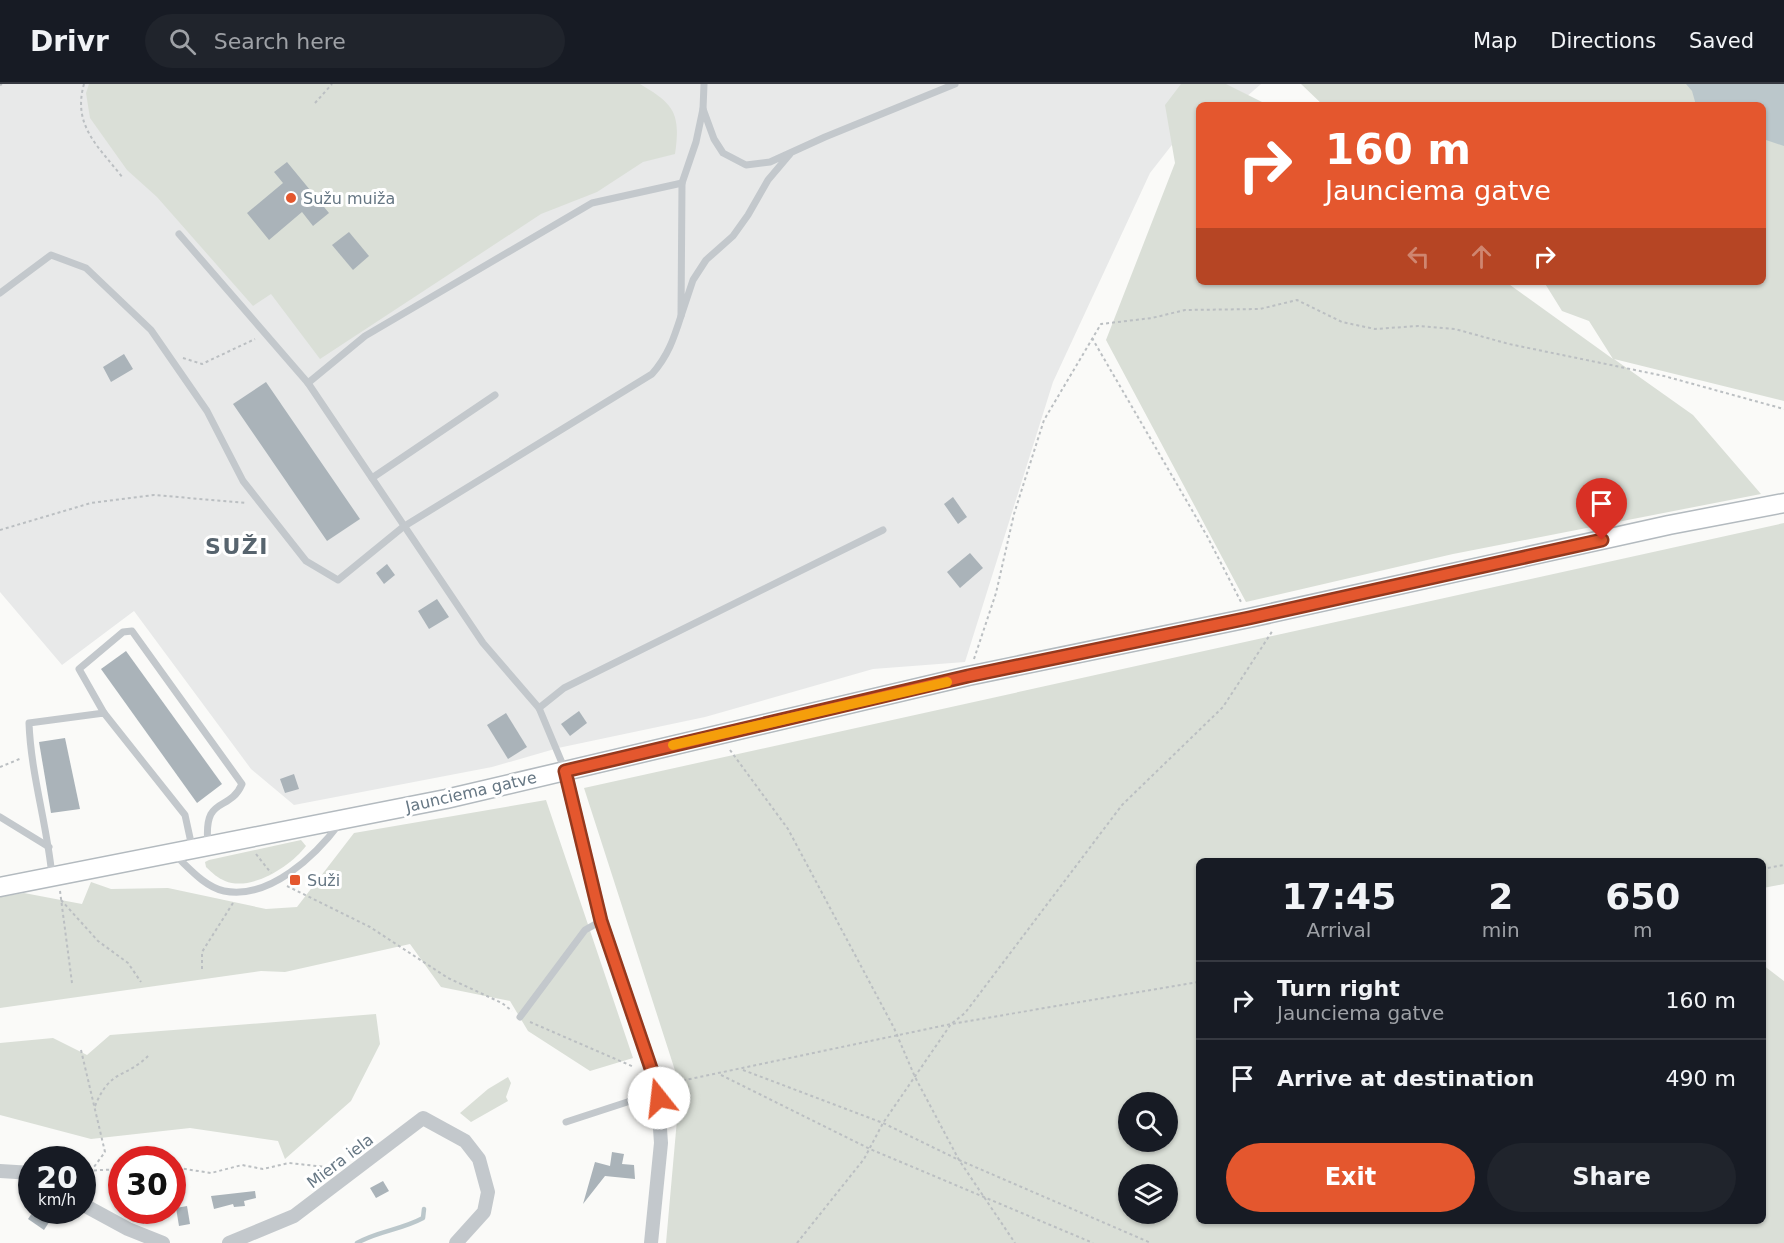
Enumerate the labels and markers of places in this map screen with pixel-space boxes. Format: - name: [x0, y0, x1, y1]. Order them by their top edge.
- place label: Sužu muiža: [303, 189, 395, 208]
- marker: Sužu muiža: [284, 191, 298, 205]
- pin: [1576, 478, 1627, 540]
- place label: Suži: [307, 871, 340, 890]
- marker: Suži: [288, 873, 302, 887]

